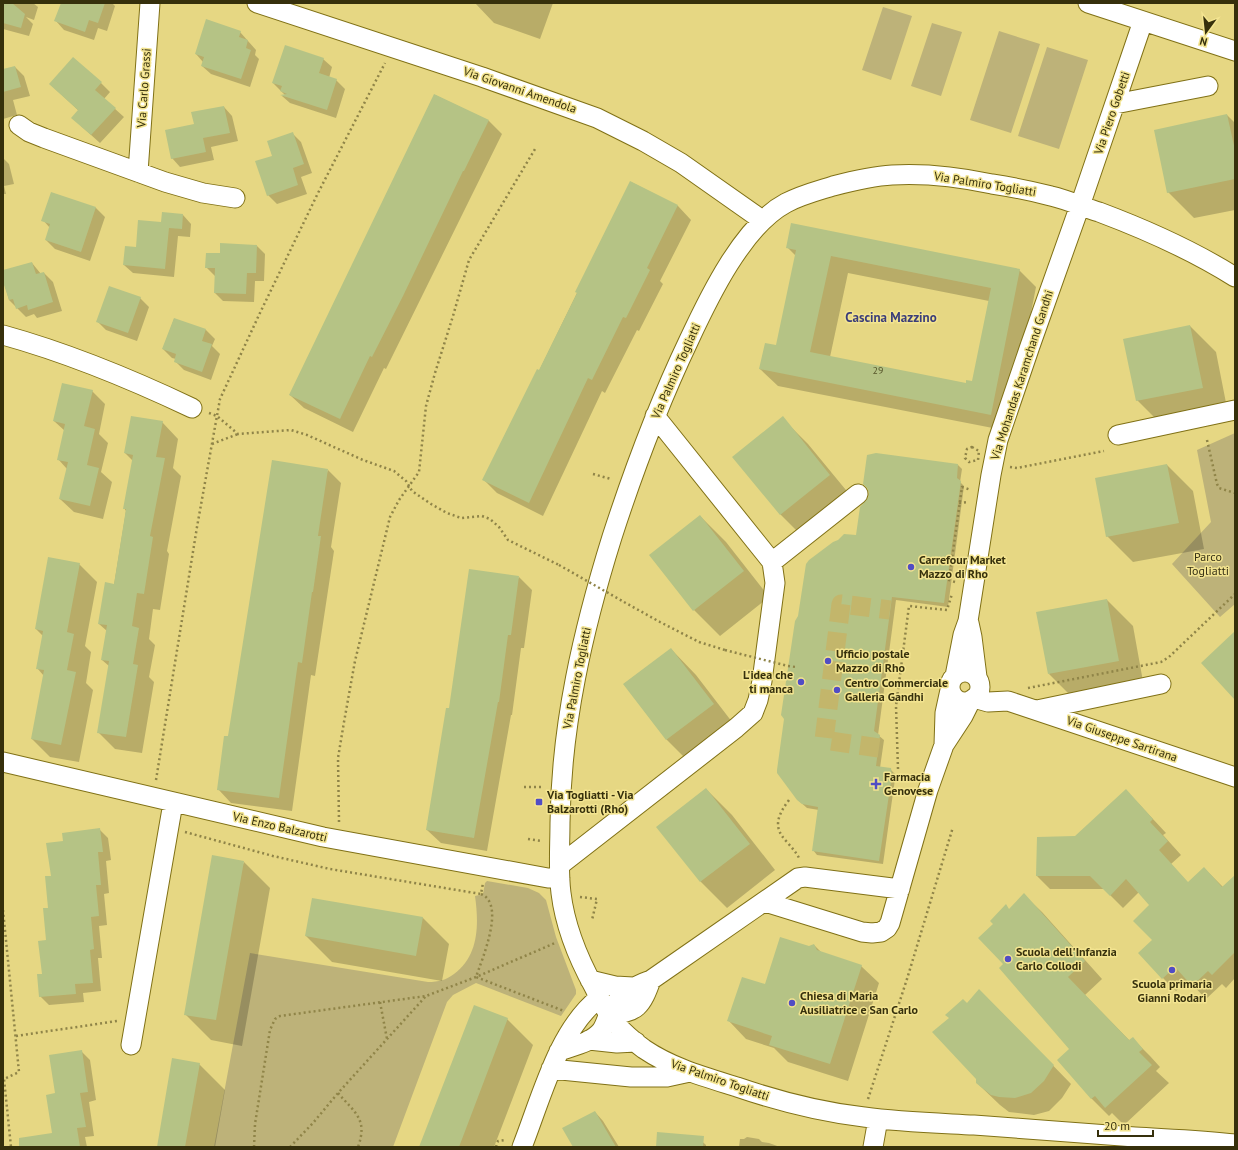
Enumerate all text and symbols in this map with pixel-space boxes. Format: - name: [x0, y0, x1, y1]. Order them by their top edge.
- north arrow: [1186, 12, 1226, 52]
- text: N: [1198, 34, 1209, 49]
- street label: Via Carlo Grassi: [133, 48, 154, 129]
- street label: Via Giovanni Amendola: [461, 63, 579, 116]
- street label: Via Piero Gobetti: [1090, 69, 1133, 157]
- street label: Via Palmiro Togliatti: [932, 168, 1037, 199]
- street label: Via Mohandas Karamchand Gandhi: [987, 288, 1056, 463]
- district label: Cascina Mazzino: [845, 309, 937, 326]
- street label: Via Palmiro Togliatti: [647, 321, 703, 422]
- house number: 29: [873, 364, 883, 377]
- park label: Parco Togliatti: [1187, 549, 1229, 578]
- place label: Carrefour Market Mazzo di Rho: [919, 552, 1007, 581]
- marker: Carrefour Market Mazzo di Rho: [906, 562, 916, 572]
- street label: Via Palmiro Togliatti: [559, 626, 594, 731]
- place label: Ufficio postale Mazzo di Rho: [836, 646, 910, 675]
- marker: Ufficio postale Mazzo di Rho: [823, 656, 833, 666]
- place label: L'idea che ti manca: [743, 667, 793, 696]
- place label: Centro Commerciale Galleria Gandhi: [845, 675, 948, 704]
- marker: L'idea che ti manca: [796, 677, 806, 687]
- marker: Centro Commerciale Galleria Gandhi: [832, 685, 842, 695]
- street label: Via Giuseppe Sartirana: [1064, 712, 1180, 765]
- place label: Farmacia Genovese: [884, 769, 933, 798]
- marker: Farmacia Genovese: [871, 779, 881, 789]
- place label: Via Togliatti - Via Balzarotti (Rho): [546, 787, 633, 816]
- marker: Via Togliatti - Via Balzarotti (Rho): [534, 797, 544, 807]
- street label: Via Enzo Balzarotti: [230, 808, 329, 845]
- place label: Scuola dell'Infanzia Carlo Collodi: [1016, 944, 1117, 973]
- marker: Scuola dell'Infanzia Carlo Collodi: [1003, 954, 1013, 964]
- marker: Scuola primaria Gianni Rodari: [1167, 965, 1177, 975]
- place label: Scuola primaria Gianni Rodari: [1132, 976, 1212, 1005]
- place label: Chiesa di Maria Ausiliatrice e San Carlo: [800, 988, 919, 1017]
- marker: Chiesa di Maria Ausiliatrice e San Carlo: [787, 998, 797, 1008]
- street label: Via Palmiro Togliatti: [668, 1055, 771, 1103]
- scale bar: [1098, 1112, 1153, 1138]
- text: 20 m: [1104, 1118, 1130, 1133]

